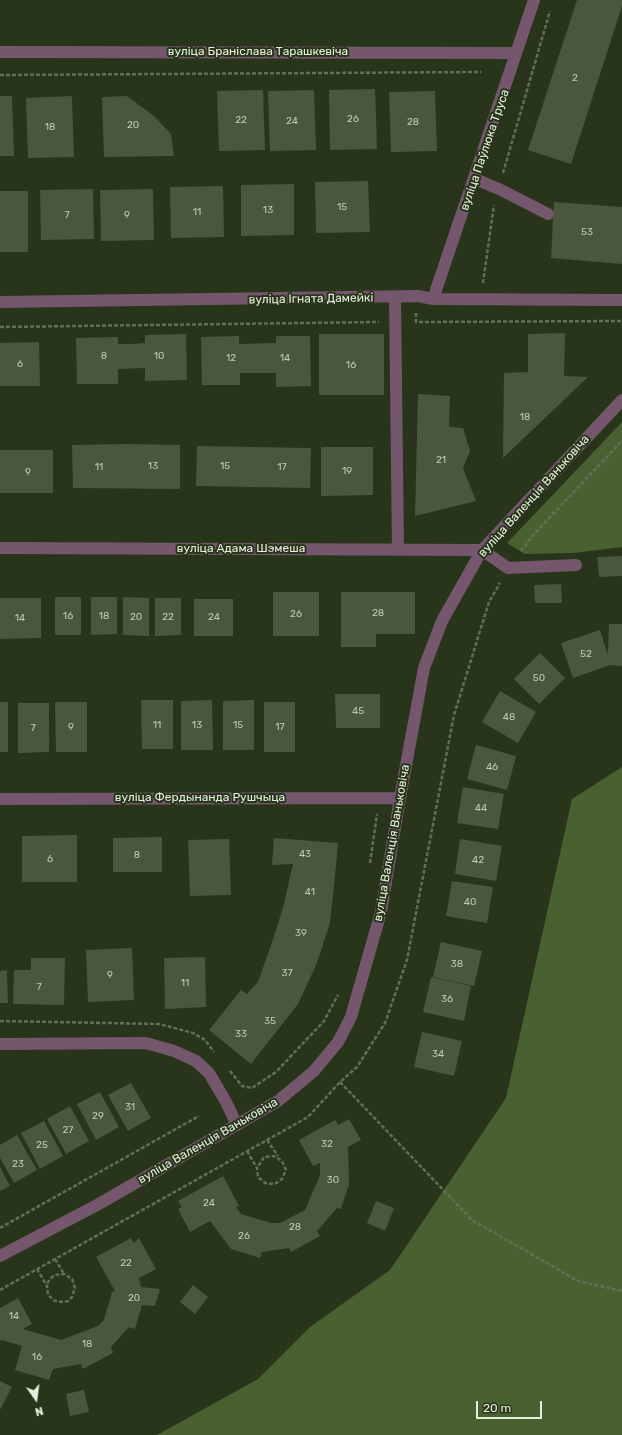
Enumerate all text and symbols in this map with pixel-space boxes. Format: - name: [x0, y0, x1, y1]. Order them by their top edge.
- street label: вуліца Браніслава Тарашкевіча: [168, 45, 348, 59]
- house number: 2: [572, 72, 578, 84]
- street label: вуліца Паўлюка Труса: [457, 88, 513, 212]
- house number: 26: [347, 113, 359, 125]
- house number: 22: [235, 114, 247, 126]
- house number: 24: [286, 115, 298, 127]
- house number: 28: [407, 116, 419, 128]
- house number: 20: [127, 119, 139, 131]
- house number: 18: [45, 121, 55, 133]
- house number: 15: [337, 201, 347, 213]
- house number: 13: [263, 204, 273, 216]
- house number: 11: [193, 206, 201, 218]
- house number: 7: [64, 209, 70, 221]
- house number: 9: [124, 209, 130, 221]
- house number: 53: [581, 226, 593, 238]
- street label: вуліца Ігната Дамейкі: [249, 291, 373, 307]
- house number: 8: [101, 350, 107, 362]
- house number: 10: [154, 350, 164, 362]
- house number: 12: [226, 352, 236, 364]
- house number: 14: [280, 352, 290, 364]
- house number: 6: [17, 358, 23, 370]
- house number: 16: [346, 359, 356, 371]
- house number: 18: [520, 411, 530, 423]
- street label: вуліца Валенція Ваньковіча: [475, 432, 593, 560]
- house number: 21: [436, 454, 446, 466]
- house number: 13: [148, 460, 158, 472]
- house number: 15: [220, 460, 230, 472]
- house number: 11: [95, 461, 103, 473]
- house number: 17: [277, 461, 287, 473]
- house number: 19: [342, 465, 352, 477]
- house number: 9: [25, 466, 31, 478]
- street label: вуліца Адама Шэмеша: [177, 542, 305, 556]
- house number: 28: [372, 607, 384, 619]
- house number: 26: [290, 608, 302, 620]
- house number: 16: [63, 610, 73, 622]
- house number: 18: [99, 610, 109, 622]
- house number: 20: [130, 611, 142, 623]
- house number: 22: [162, 611, 174, 623]
- house number: 24: [208, 611, 220, 623]
- house number: 14: [15, 612, 25, 624]
- house number: 52: [580, 648, 592, 660]
- house number: 50: [533, 672, 545, 684]
- house number: 45: [352, 705, 364, 717]
- house number: 48: [503, 711, 515, 723]
- house number: 11: [153, 719, 161, 731]
- house number: 13: [192, 719, 202, 731]
- house number: 15: [233, 719, 243, 731]
- house number: 9: [68, 721, 74, 733]
- house number: 17: [275, 721, 285, 733]
- house number: 7: [30, 722, 36, 734]
- house number: 46: [486, 761, 498, 773]
- street label: вуліца Валенція Ваньковіча: [371, 763, 413, 923]
- street label: вуліца Фердынанда Рушчыца: [115, 791, 285, 805]
- house number: 44: [475, 802, 487, 814]
- house number: 43: [299, 848, 311, 860]
- house number: 8: [134, 849, 140, 861]
- house number: 6: [47, 853, 53, 865]
- house number: 42: [472, 854, 484, 866]
- house number: 41: [305, 886, 315, 898]
- house number: 40: [464, 896, 476, 908]
- house number: 39: [295, 927, 307, 939]
- house number: 38: [451, 958, 463, 970]
- house number: 37: [281, 967, 293, 979]
- house number: 9: [107, 969, 113, 981]
- house number: 11: [181, 977, 189, 989]
- house number: 7: [36, 981, 42, 993]
- house number: 36: [441, 993, 453, 1005]
- house number: 35: [264, 1015, 276, 1027]
- house number: 33: [235, 1028, 247, 1040]
- house number: 34: [432, 1048, 444, 1060]
- street label: вуліца Валенція Ваньковіча: [136, 1095, 280, 1187]
- house number: 31: [125, 1101, 135, 1113]
- house number: 29: [92, 1110, 104, 1122]
- house number: 27: [63, 1124, 73, 1136]
- house number: 32: [321, 1138, 333, 1150]
- house number: 25: [36, 1139, 48, 1151]
- house number: 23: [12, 1158, 24, 1170]
- house number: 30: [327, 1174, 339, 1186]
- house number: 24: [203, 1197, 215, 1209]
- house number: 28: [289, 1221, 301, 1233]
- house number: 26: [238, 1230, 250, 1242]
- house number: 22: [120, 1257, 132, 1269]
- house number: 20: [128, 1292, 140, 1304]
- house number: 14: [9, 1310, 19, 1322]
- house number: 18: [82, 1338, 92, 1350]
- house number: 16: [32, 1351, 42, 1363]
- north arrow: [16, 1379, 56, 1419]
- scale bar: [478, 1393, 544, 1419]
- text: 20 m: [483, 1401, 511, 1415]
- text: N: [34, 1404, 44, 1418]

